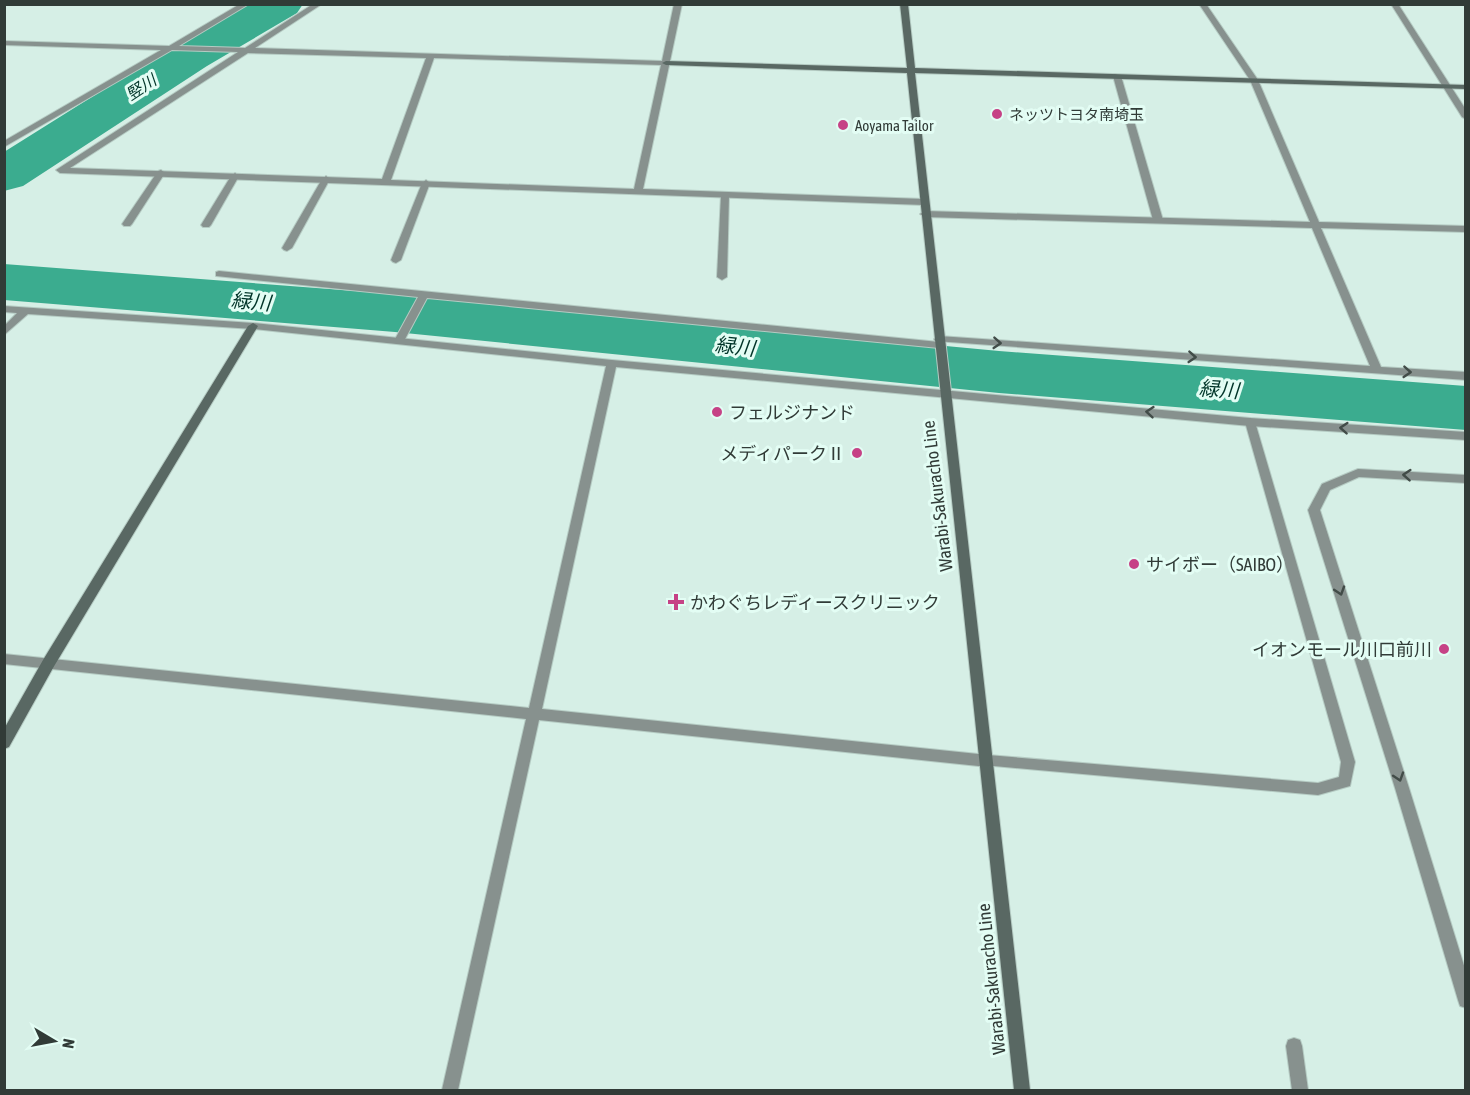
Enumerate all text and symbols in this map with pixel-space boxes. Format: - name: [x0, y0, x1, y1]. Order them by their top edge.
- water label: 竪川: [123, 70, 161, 103]
- place label: ネッツトヨタ南埼玉: [1009, 106, 1144, 123]
- marker: ネッツトヨタ南埼玉: [990, 107, 1004, 121]
- place label: Aoyama Tailor: [855, 117, 934, 134]
- marker: Aoyama Tailor: [836, 118, 850, 132]
- water label: 緑川: [230, 288, 274, 314]
- water label: 緑川: [714, 332, 758, 360]
- one-way arrow: [993, 336, 1002, 349]
- one-way arrow: [1187, 350, 1196, 363]
- one-way arrow: [1403, 365, 1412, 378]
- water label: 緑川: [1198, 376, 1242, 402]
- place label: フェルジナンド: [729, 402, 855, 423]
- marker: フェルジナンド: [710, 405, 724, 419]
- one-way arrow: [1146, 406, 1155, 419]
- street label: Warabi-Sakuracho Line: [917, 420, 957, 572]
- one-way arrow: [1340, 422, 1349, 435]
- place label: メディパークⅡ: [720, 443, 845, 464]
- marker: メディパークⅡ: [850, 446, 864, 460]
- one-way arrow: [1403, 469, 1412, 482]
- place label: サイボー（SAIBO）: [1146, 554, 1294, 575]
- marker: サイボー（SAIBO）: [1127, 557, 1141, 571]
- one-way arrow: [1333, 585, 1345, 596]
- place label: かわぐちレディースクリニック: [690, 592, 940, 613]
- marker: かわぐちレディースクリニック: [667, 593, 685, 611]
- place label: イオンモール川口前川: [1252, 639, 1432, 660]
- marker: イオンモール川口前川: [1437, 642, 1451, 656]
- one-way arrow: [1392, 771, 1404, 782]
- street label: Warabi-Sakuracho Line: [973, 903, 1009, 1055]
- north arrow: [24, 1011, 84, 1071]
- text: N: [59, 1037, 78, 1050]

